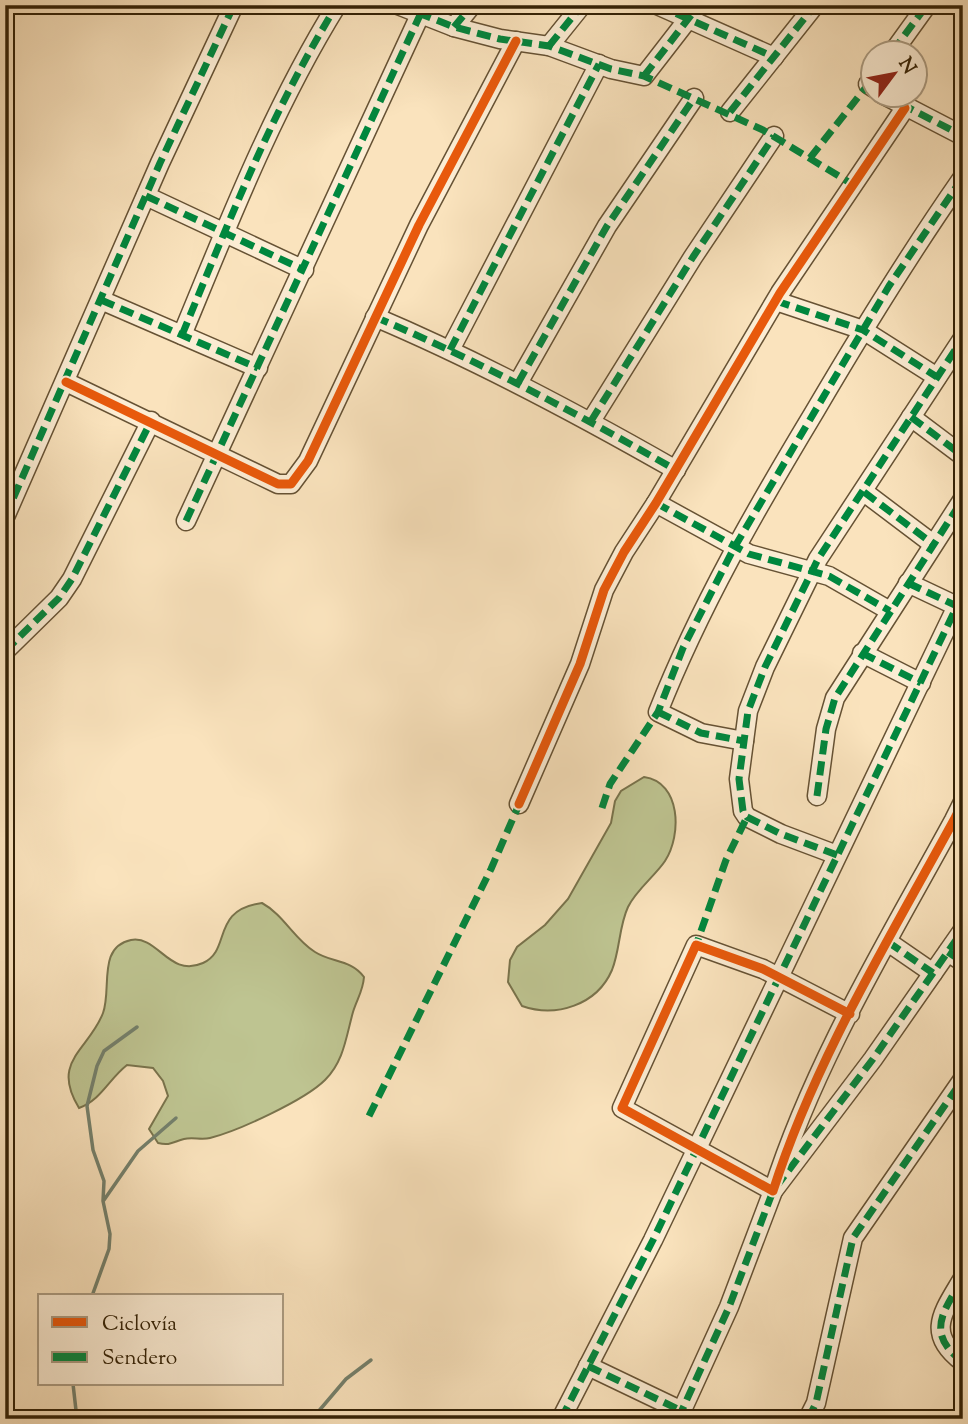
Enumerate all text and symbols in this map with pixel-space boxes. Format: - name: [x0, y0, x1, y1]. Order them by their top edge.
- north arrow: [860, 38, 930, 108]
- text: N: [891, 53, 922, 80]
- legend: [38, 1294, 284, 1386]
- text: Ciclovía: [102, 1310, 177, 1340]
- text: Sendero: [102, 1344, 177, 1374]

